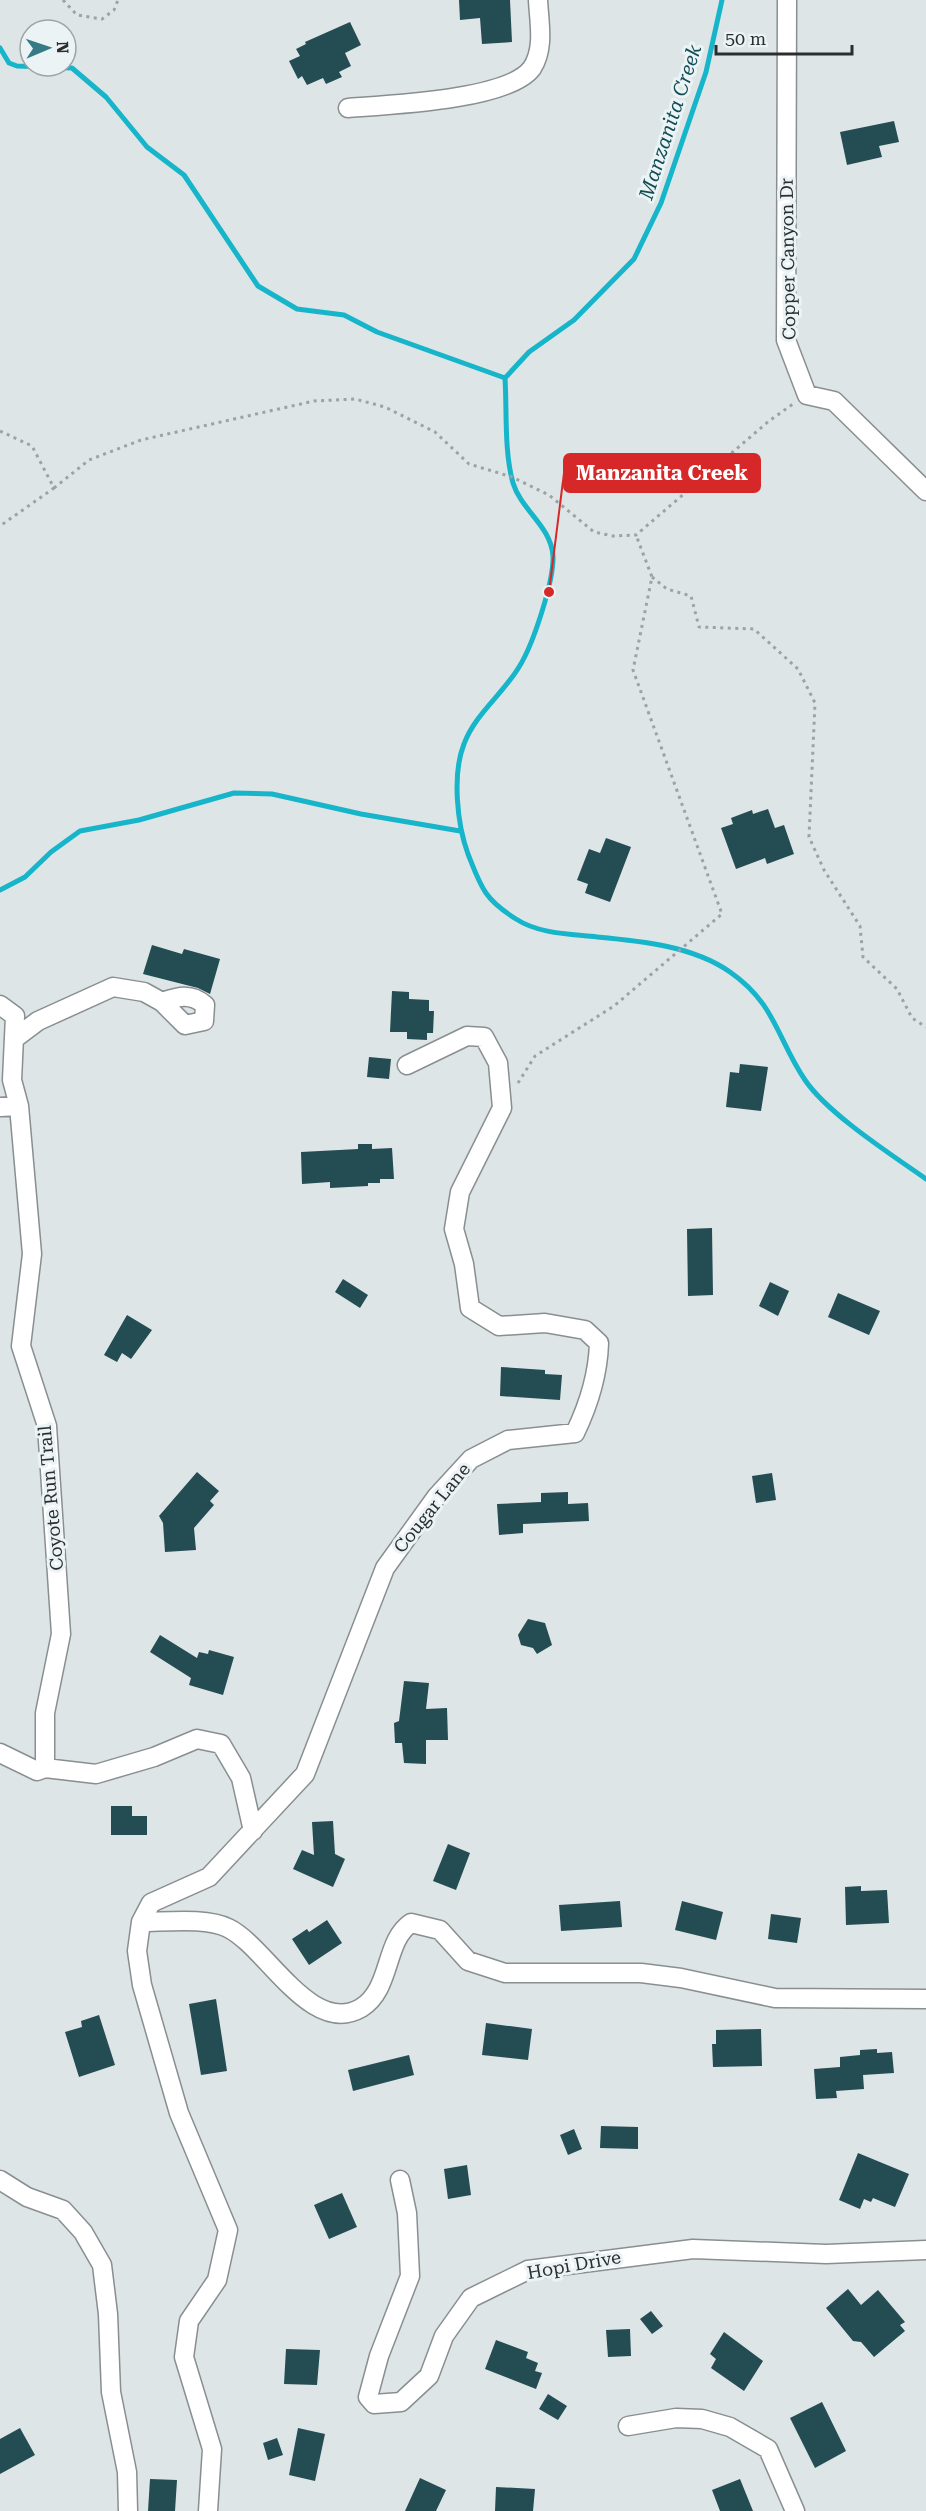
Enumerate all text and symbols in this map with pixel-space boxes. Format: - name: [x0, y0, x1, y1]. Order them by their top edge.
- north arrow: [18, 18, 78, 78]
- scale bar: [716, 18, 852, 56]
- text: 50 m: [725, 28, 766, 49]
- text: N: [53, 41, 72, 54]
- water label: Manzanita Creek: [633, 41, 706, 203]
- street label: Copper Canyon Dr: [776, 178, 799, 340]
- callout: Manzanita Creek: [564, 454, 760, 492]
- text: Manzanita Creek: [576, 461, 748, 485]
- street label: Coyote Run Trail: [34, 1424, 67, 1572]
- street label: Cougar Lane: [389, 1458, 474, 1557]
- street label: Hopi Drive: [525, 2246, 623, 2283]

